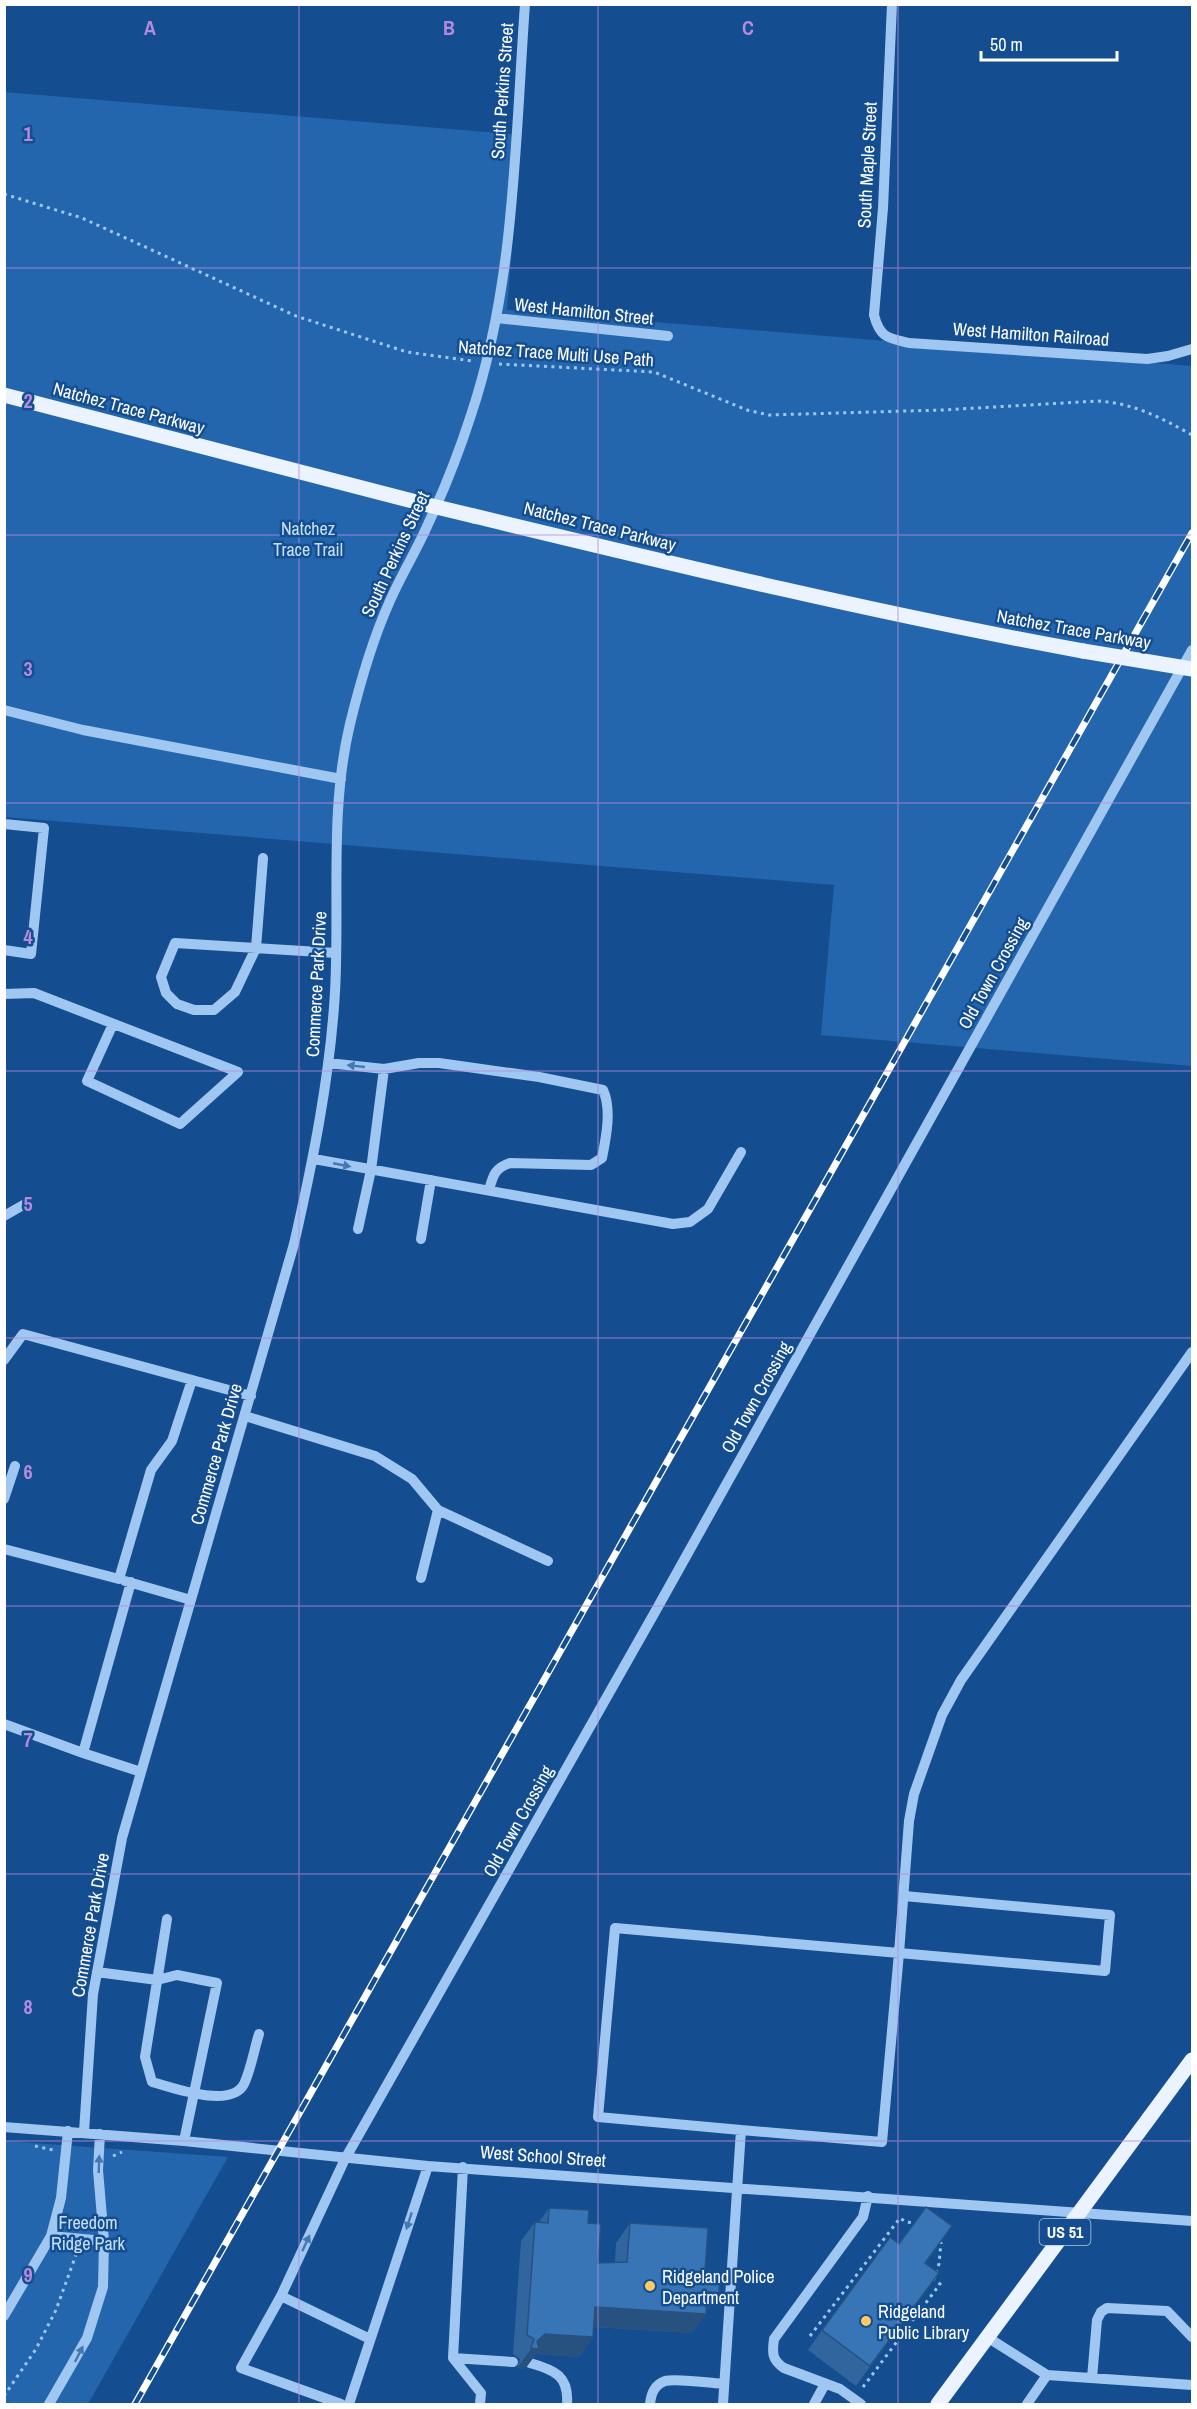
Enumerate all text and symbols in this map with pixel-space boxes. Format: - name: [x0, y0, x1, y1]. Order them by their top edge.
- text: A: [144, 14, 156, 41]
- text: B: [443, 14, 455, 41]
- text: C: [742, 14, 754, 41]
- street label: South Perkins Street: [485, 22, 519, 160]
- scale bar: [981, 24, 1118, 62]
- text: 50 m: [990, 32, 1023, 57]
- street label: South Maple Street: [851, 101, 883, 229]
- text: 1: [23, 120, 33, 147]
- street label: West Hamilton Street: [513, 291, 655, 331]
- street label: West Hamilton Railroad: [952, 316, 1110, 352]
- street label: Natchez Trace Multi Use Path: [457, 334, 655, 372]
- street label: Natchez Trace Parkway: [50, 376, 208, 440]
- text: 2: [23, 387, 33, 414]
- street label: South Perkins Street: [355, 487, 435, 621]
- street label: Natchez Trace Parkway: [521, 495, 679, 557]
- park label: Natchez Trace Trail: [273, 516, 343, 562]
- street label: Natchez Trace Parkway: [995, 603, 1154, 655]
- text: 3: [23, 655, 33, 682]
- street label: Commerce Park Drive: [300, 910, 332, 1058]
- street label: Old Town Crossing: [952, 912, 1034, 1033]
- text: 4: [23, 923, 33, 950]
- one-way arrow: [346, 1061, 365, 1071]
- one-way arrow: [333, 1161, 352, 1170]
- text: 5: [23, 1190, 33, 1217]
- street label: Old Town Crossing: [715, 1336, 797, 1457]
- street label: Commerce Park Drive: [184, 1380, 248, 1528]
- text: 6: [23, 1458, 33, 1485]
- text: 7: [23, 1726, 33, 1753]
- street label: Old Town Crossing: [477, 1760, 559, 1881]
- street label: Commerce Park Drive: [65, 1851, 115, 1999]
- text: 8: [23, 1993, 33, 2020]
- street label: West School Street: [479, 2139, 607, 2173]
- one-way arrow: [94, 2154, 104, 2173]
- park label: Freedom Ridge Park: [51, 2210, 126, 2256]
- one-way arrow: [403, 2212, 413, 2230]
- road number: US 51: [1040, 2219, 1090, 2245]
- one-way arrow: [301, 2235, 310, 2252]
- text: 9: [23, 2261, 33, 2288]
- place label: Ridgeland Police Department: [662, 2264, 774, 2310]
- marker: Ridgeland Police Department: [643, 2279, 657, 2293]
- place label: Ridgeland Public Library: [878, 2299, 970, 2345]
- marker: Ridgeland Public Library: [859, 2314, 873, 2328]
- one-way arrow: [73, 2345, 83, 2363]

